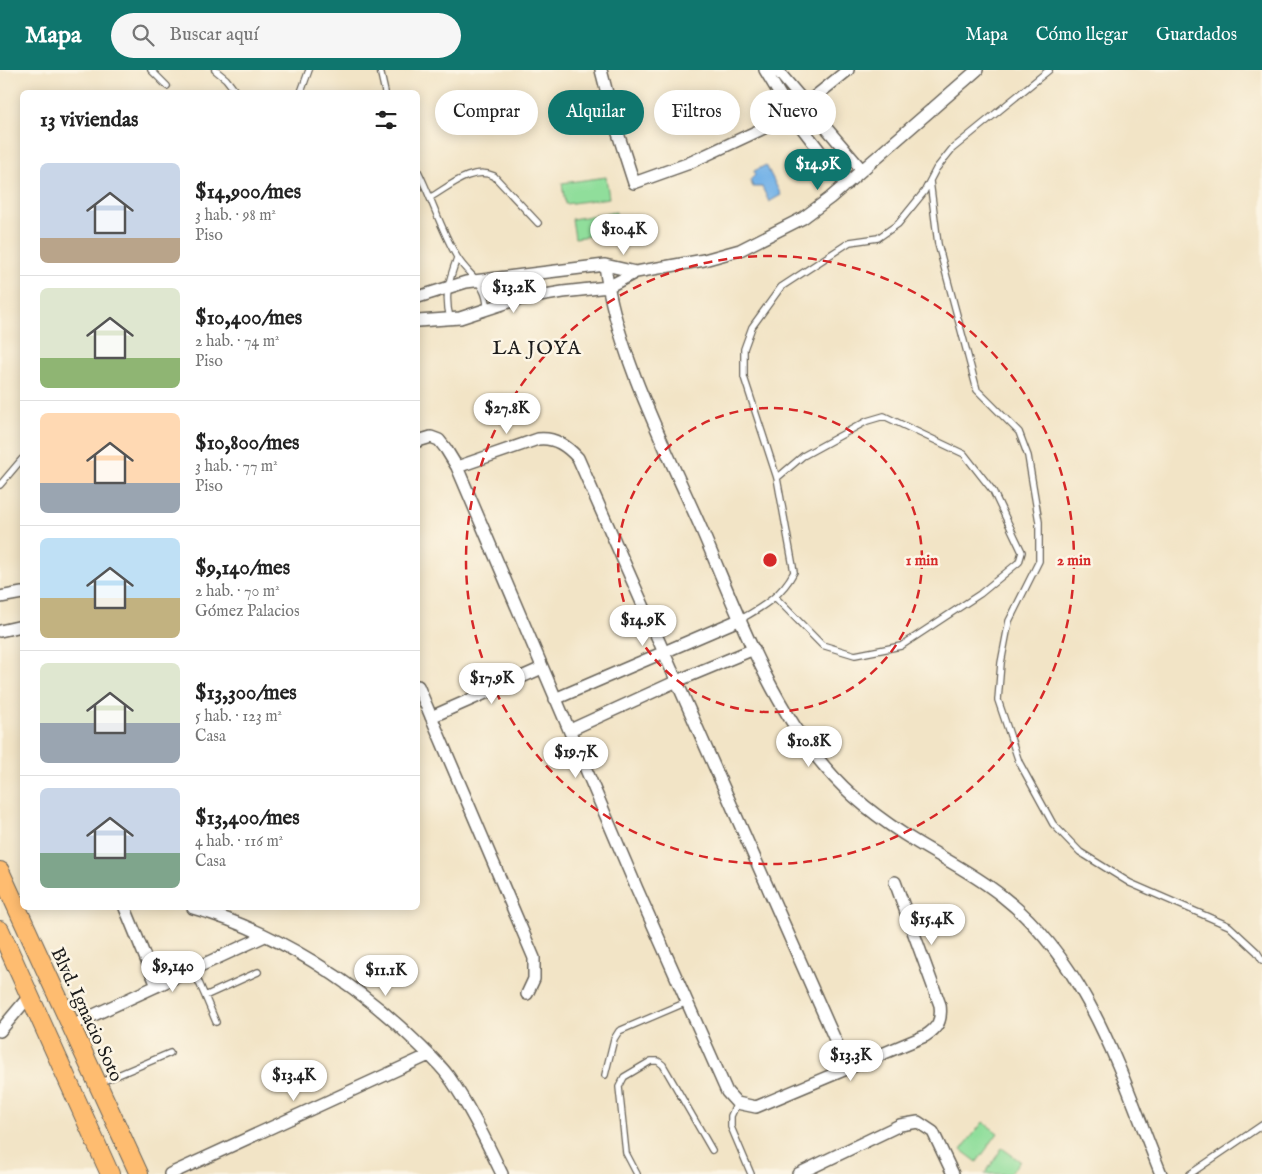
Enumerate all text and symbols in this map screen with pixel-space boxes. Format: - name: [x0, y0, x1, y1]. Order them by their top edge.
- search box: [111, 13, 461, 58]
- text: Mapa: [25, 20, 81, 51]
- icon: search: [129, 21, 157, 49]
- text: Buscar aquí: [169, 23, 258, 47]
- text: Mapa: [965, 24, 1008, 47]
- text: Cómo llegar: [1036, 24, 1128, 47]
- text: Guardados: [1156, 24, 1237, 47]
- chip: Comprar: [435, 90, 538, 135]
- chip: Alquilar: [548, 90, 644, 135]
- chip: Filtros: [654, 90, 740, 135]
- chip: Nuevo: [750, 90, 836, 135]
- icon: filters: [372, 106, 400, 134]
- text: 13 viviendas: [40, 107, 138, 134]
- pin: $14.9K: [777, 148, 859, 191]
- text: $14.9K: [795, 155, 841, 175]
- text: $14,900/mes: [195, 179, 301, 206]
- icon: home: [80, 183, 140, 243]
- text: 3 hab. · 98 m²: [195, 206, 276, 226]
- pin: $10.4K: [583, 214, 665, 256]
- text: $10.4K: [601, 220, 647, 240]
- text: Piso: [195, 226, 223, 246]
- pin: $13.2K: [473, 272, 555, 314]
- text: $13.2K: [492, 278, 536, 298]
- text: $10,400/mes: [195, 305, 302, 332]
- icon: home: [80, 308, 140, 368]
- text: 2 hab. · 74 m²: [195, 332, 280, 352]
- district label: LA JOYA: [492, 336, 582, 361]
- text: Piso: [195, 352, 223, 372]
- pin: $27.8K: [466, 392, 548, 435]
- text: $27.8K: [485, 399, 529, 419]
- text: $10,800/mes: [195, 430, 299, 457]
- icon: home: [80, 433, 140, 493]
- text: 3 hab. · 77 m²: [195, 457, 278, 477]
- text: Piso: [195, 477, 223, 497]
- centre of rings: [761, 551, 779, 569]
- text: 1 min: [906, 551, 938, 570]
- text: 2 min: [1057, 551, 1091, 570]
- text: $9,140/mes: [195, 555, 290, 582]
- icon: home: [80, 558, 140, 618]
- text: 2 hab. · 70 m²: [195, 582, 280, 602]
- text: Gómez Palacios: [195, 602, 300, 622]
- pin: $14.9K: [602, 604, 684, 647]
- text: $14.9K: [620, 611, 666, 631]
- pin: $17.9K: [451, 662, 533, 705]
- text: $17.9K: [470, 669, 514, 689]
- text: $13,300/mes: [195, 680, 297, 707]
- icon: home: [80, 683, 140, 743]
- text: 5 hab. · 123 m²: [195, 707, 282, 727]
- pin: $10.8K: [768, 726, 850, 768]
- text: Casa: [195, 727, 226, 747]
- text: $10.8K: [787, 732, 831, 752]
- pin: $19.7K: [535, 736, 617, 779]
- text: $19.7K: [554, 743, 598, 763]
- text: $13,400/mes: [195, 805, 300, 832]
- icon: home: [80, 808, 140, 868]
- text: 4 hab. · 116 m²: [195, 832, 283, 852]
- text: Casa: [195, 852, 226, 872]
- pin: $15.4K: [891, 904, 973, 946]
- text: $15.4K: [910, 910, 954, 930]
- street label: Blvd. Ignacio Soto: [45, 944, 128, 1086]
- pin: $9,140: [132, 950, 214, 993]
- pin: $11.1K: [345, 954, 427, 997]
- text: $9,140: [152, 957, 194, 977]
- text: $11.1K: [365, 961, 407, 981]
- pin: $13.3K: [810, 1040, 892, 1082]
- text: $13.3K: [830, 1046, 872, 1066]
- pin: $13.4K: [253, 1060, 335, 1102]
- text: $13.4K: [272, 1066, 316, 1086]

